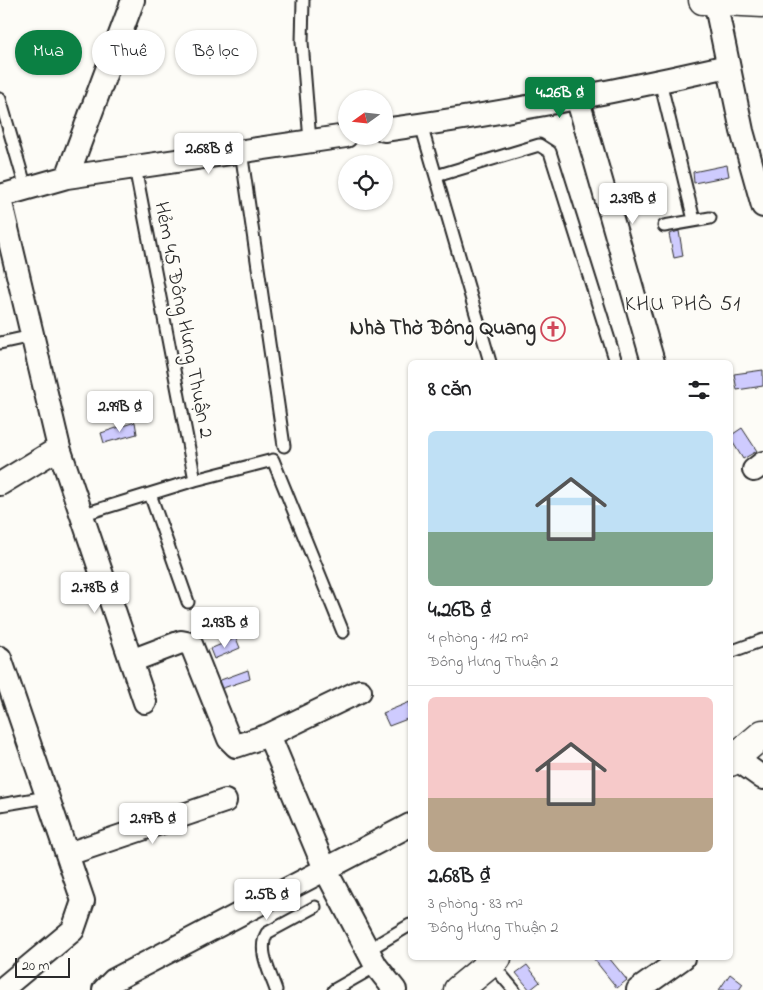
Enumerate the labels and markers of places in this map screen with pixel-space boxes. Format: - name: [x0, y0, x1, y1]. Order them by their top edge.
- pin: 4.26B ₫: [514, 76, 606, 119]
- pin: 2.68B ₫: [163, 132, 255, 175]
- pin: 2.39B ₫: [587, 182, 679, 225]
- place label: Nhà Thờ Đông Quang: [350, 314, 536, 346]
- church icon: Nhà Thờ Đông Quang: [540, 316, 566, 342]
- pin: 2.99B ₫: [74, 390, 166, 433]
- pin: 2.78B ₫: [49, 572, 141, 614]
- pin: 2.93B ₫: [179, 606, 271, 649]
- pin: 2.97B ₫: [107, 802, 199, 845]
- pin: 2.5B ₫: [226, 878, 308, 921]

